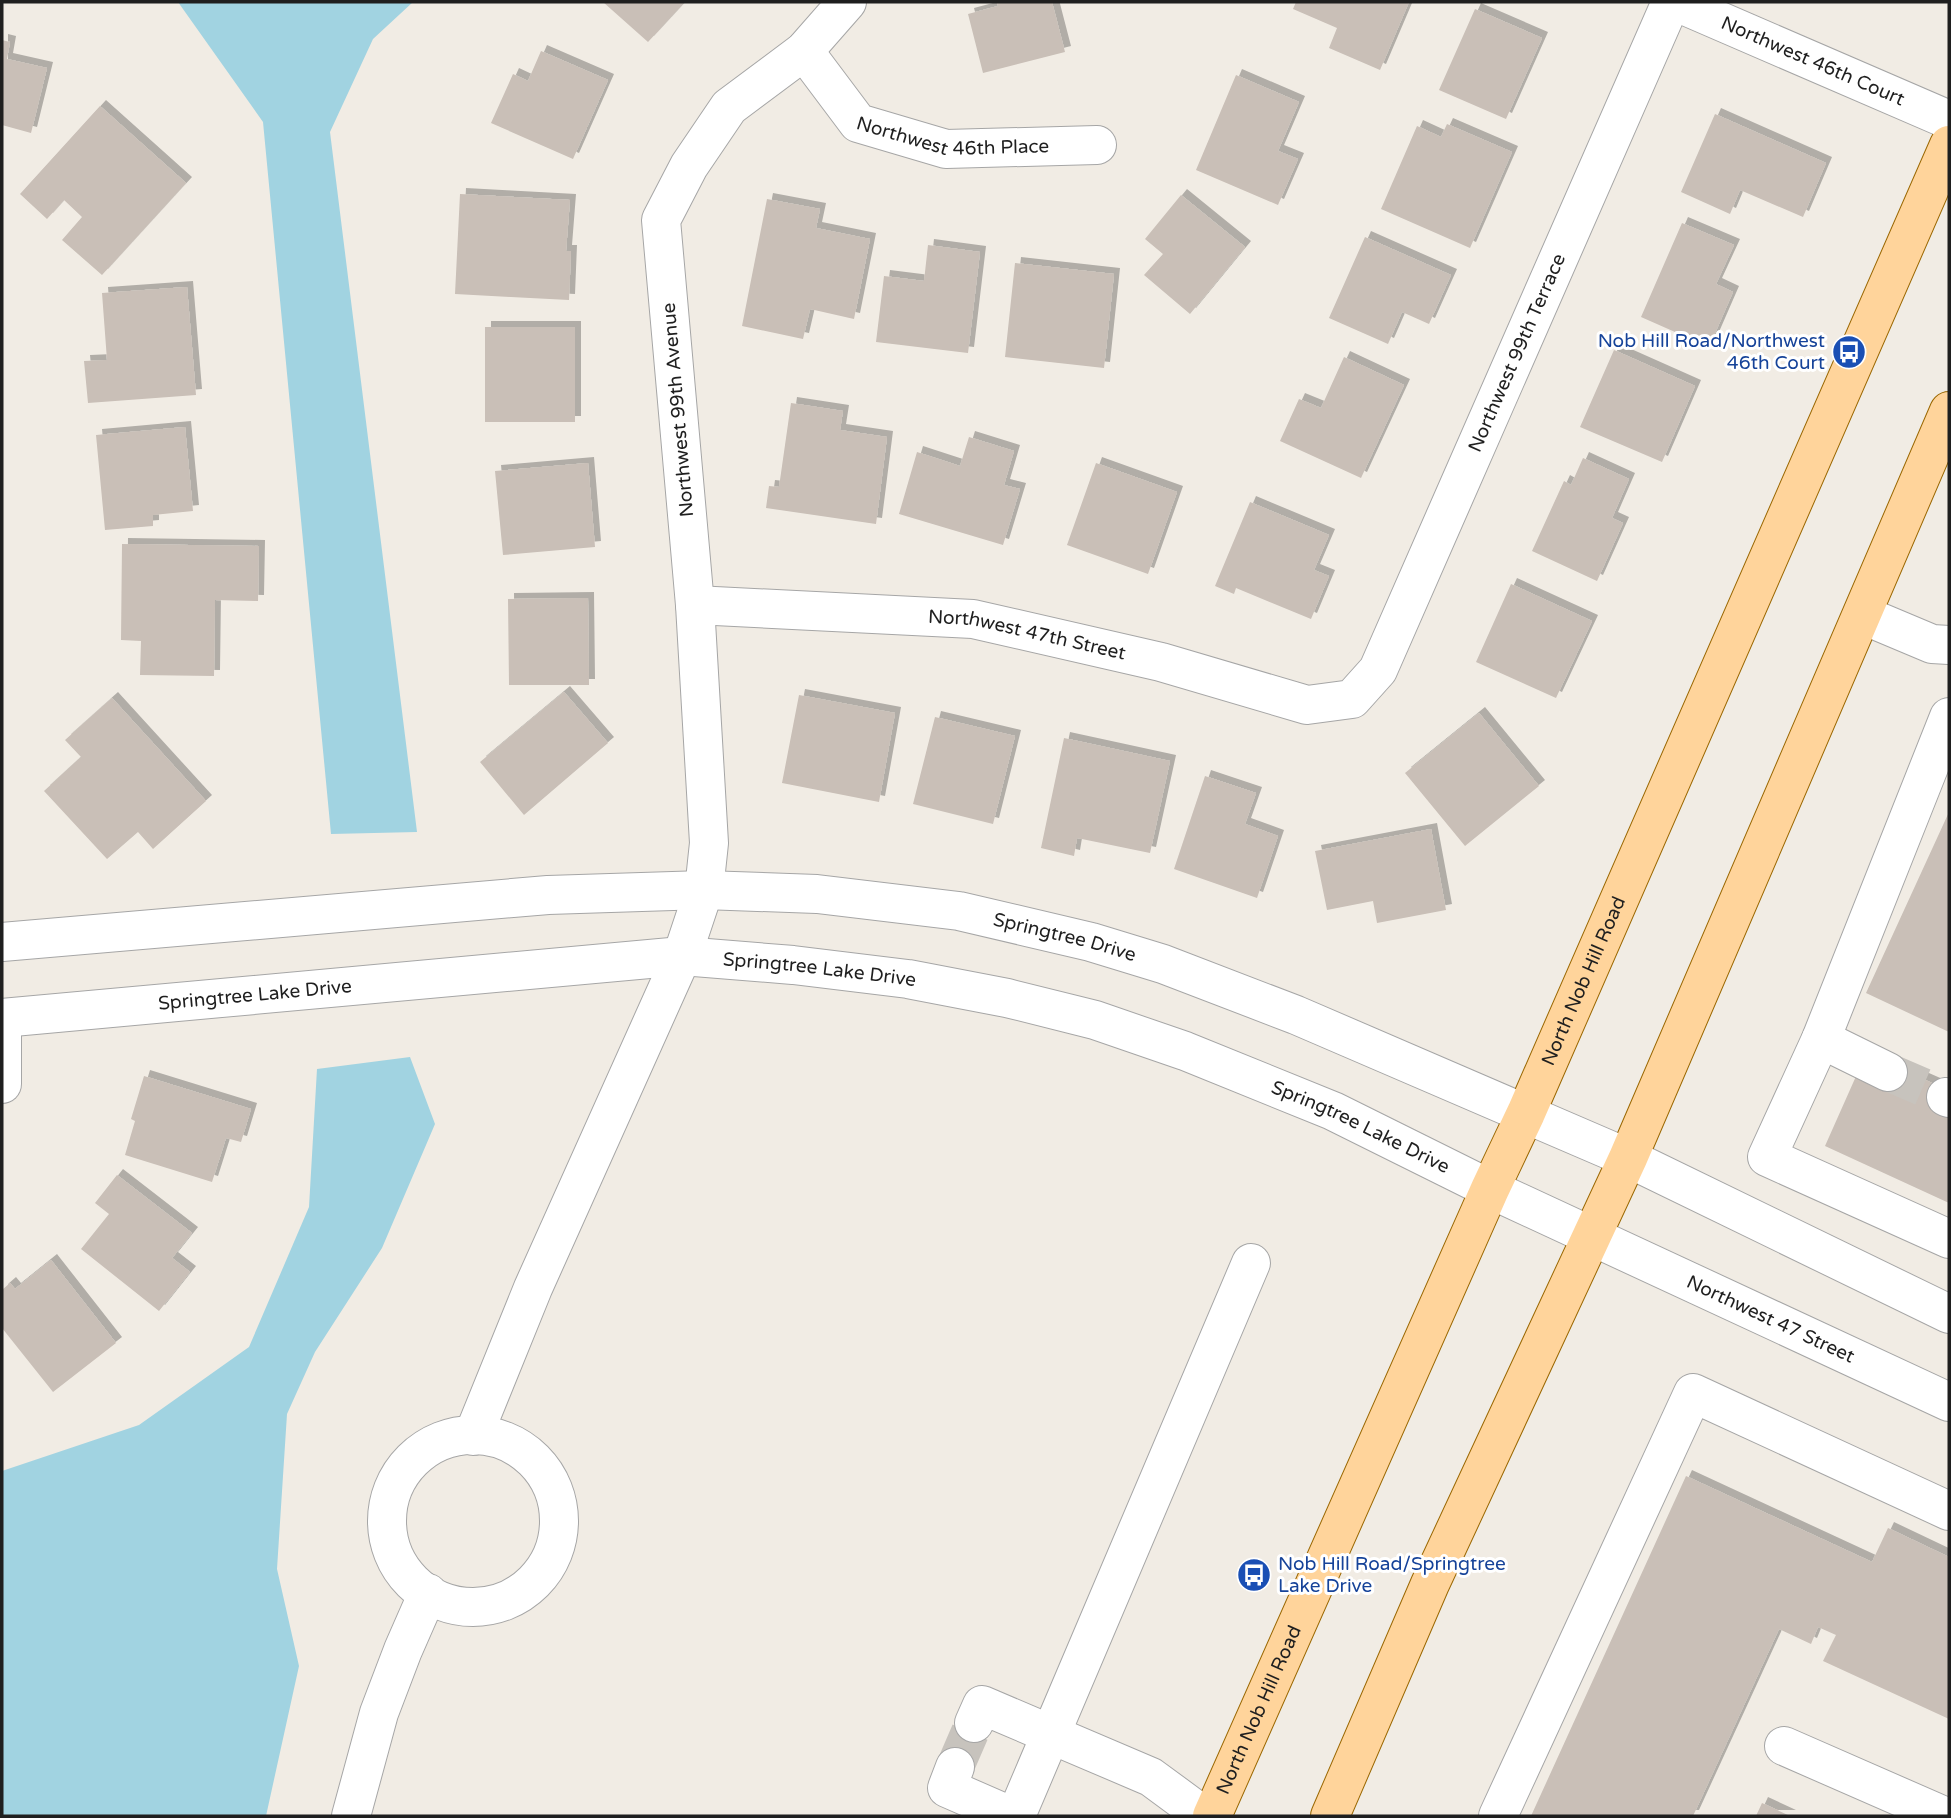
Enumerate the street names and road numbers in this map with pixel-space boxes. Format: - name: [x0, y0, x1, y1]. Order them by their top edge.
- street label: Northwest 46th Court: [1718, 12, 1908, 110]
- street label: Northwest 46th Place: [854, 112, 1050, 160]
- street label: Northwest 99th Terrace: [1464, 250, 1570, 455]
- street label: Northwest 99th Avenue: [658, 302, 698, 518]
- street label: Northwest 47th Street: [927, 606, 1128, 665]
- street label: North Nob Hill Road: [1537, 893, 1630, 1069]
- street label: Springtree Drive: [991, 908, 1139, 966]
- street label: Springtree Lake Drive: [722, 948, 918, 991]
- street label: Springtree Lake Drive: [157, 975, 353, 1015]
- street label: Springtree Lake Drive: [1268, 1076, 1453, 1178]
- street label: Northwest 47 Street: [1683, 1271, 1858, 1368]
- street label: North Nob Hill Road: [1212, 1622, 1306, 1798]

